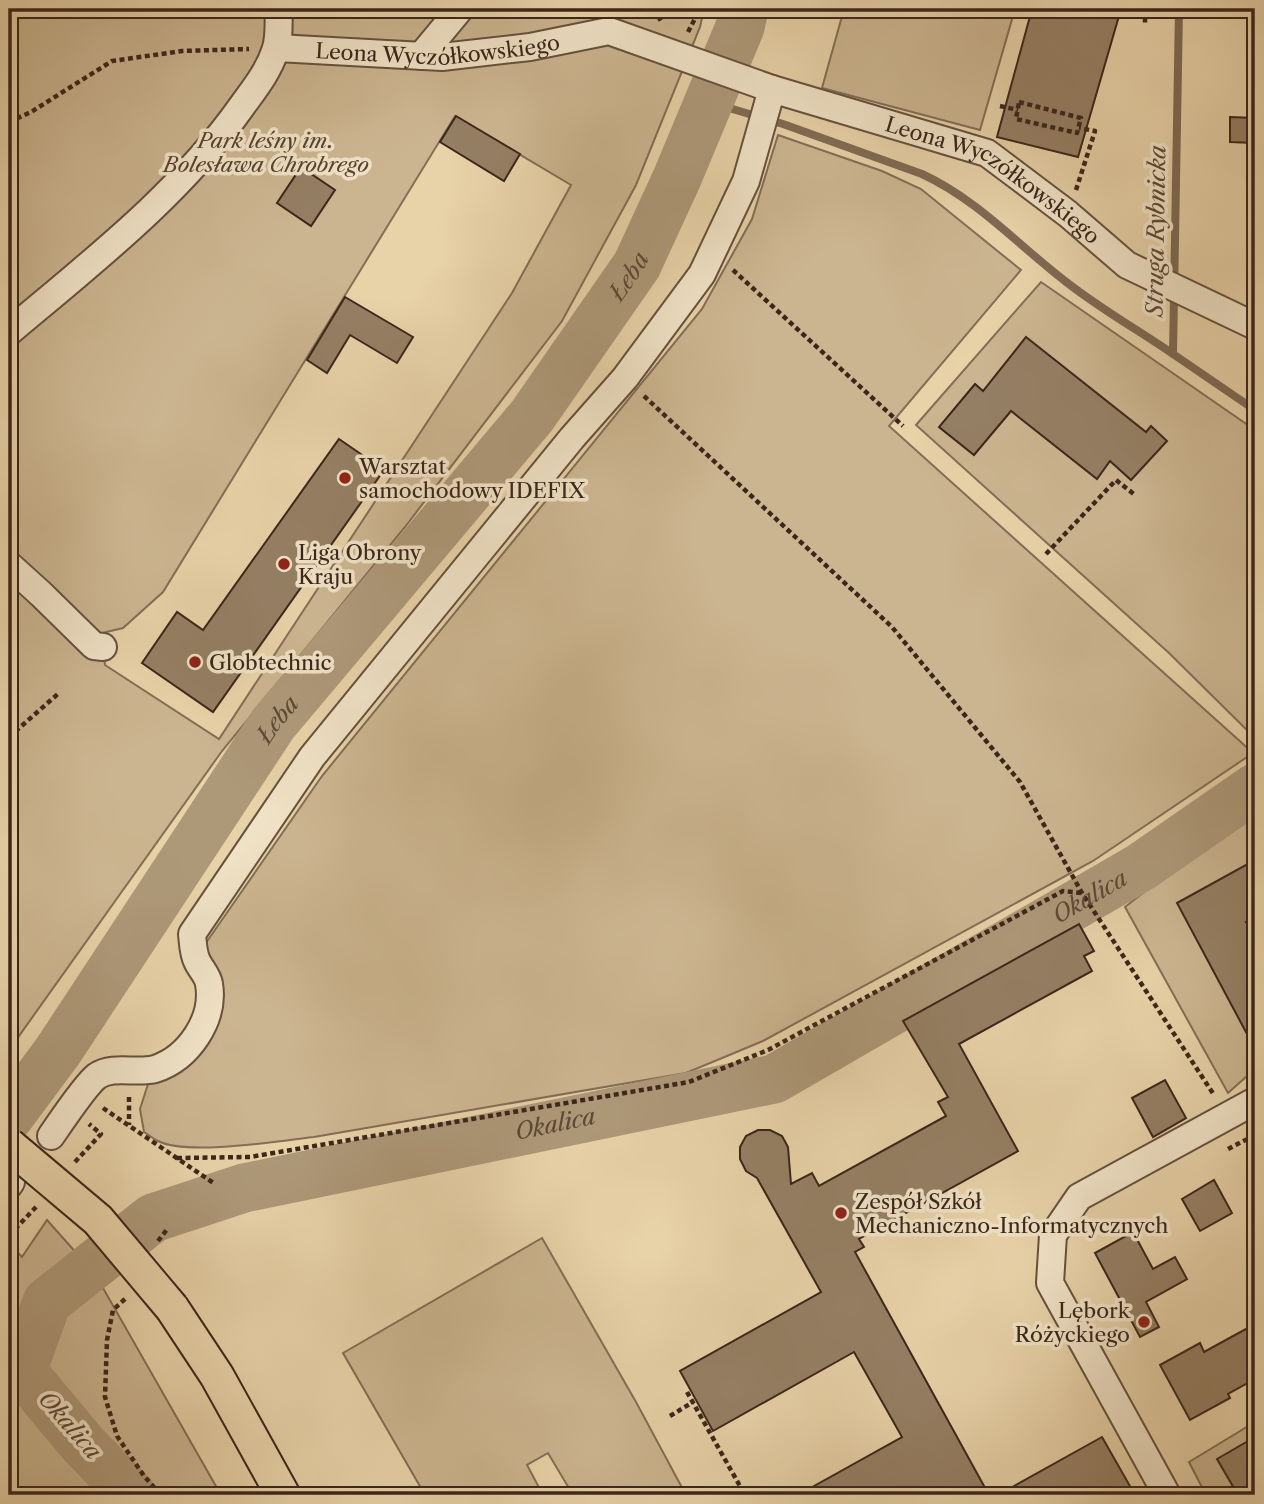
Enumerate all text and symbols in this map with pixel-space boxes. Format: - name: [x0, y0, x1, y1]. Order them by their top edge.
- street label: Leona Wyczółkowskiego: [315, 29, 562, 70]
- street label: Leona Wyczółkowskiego: [882, 111, 1105, 249]
- park label: Park leśny im. Bolesława Chrobrego: [161, 128, 369, 177]
- water label: Struga Rybnicka: [1140, 145, 1172, 319]
- water label: Łeba: [601, 248, 655, 308]
- place label: Warsztat samochodowy IDEFIX: [358, 454, 585, 503]
- marker: Warsztat samochodowy IDEFIX: [337, 470, 353, 486]
- place label: Liga Obrony Kraju: [298, 540, 422, 589]
- marker: Liga Obrony Kraju: [276, 556, 292, 572]
- place label: Globtechnic: [209, 650, 332, 675]
- marker: Globtechnic: [187, 654, 203, 670]
- water label: Łeba: [249, 690, 305, 750]
- water label: Okalica: [1047, 864, 1132, 929]
- water label: Okalica: [512, 1102, 598, 1146]
- place label: Zespół Szkół Mechaniczno-Informatycznych: [855, 1189, 1169, 1238]
- marker: Zespół Szkół Mechaniczno-Informatycznych: [833, 1205, 849, 1221]
- place label: Lębork Różyckiego: [1015, 1298, 1131, 1347]
- marker: Lębork Różyckiego: [1136, 1314, 1152, 1330]
- water label: Okalica: [33, 1385, 108, 1465]

